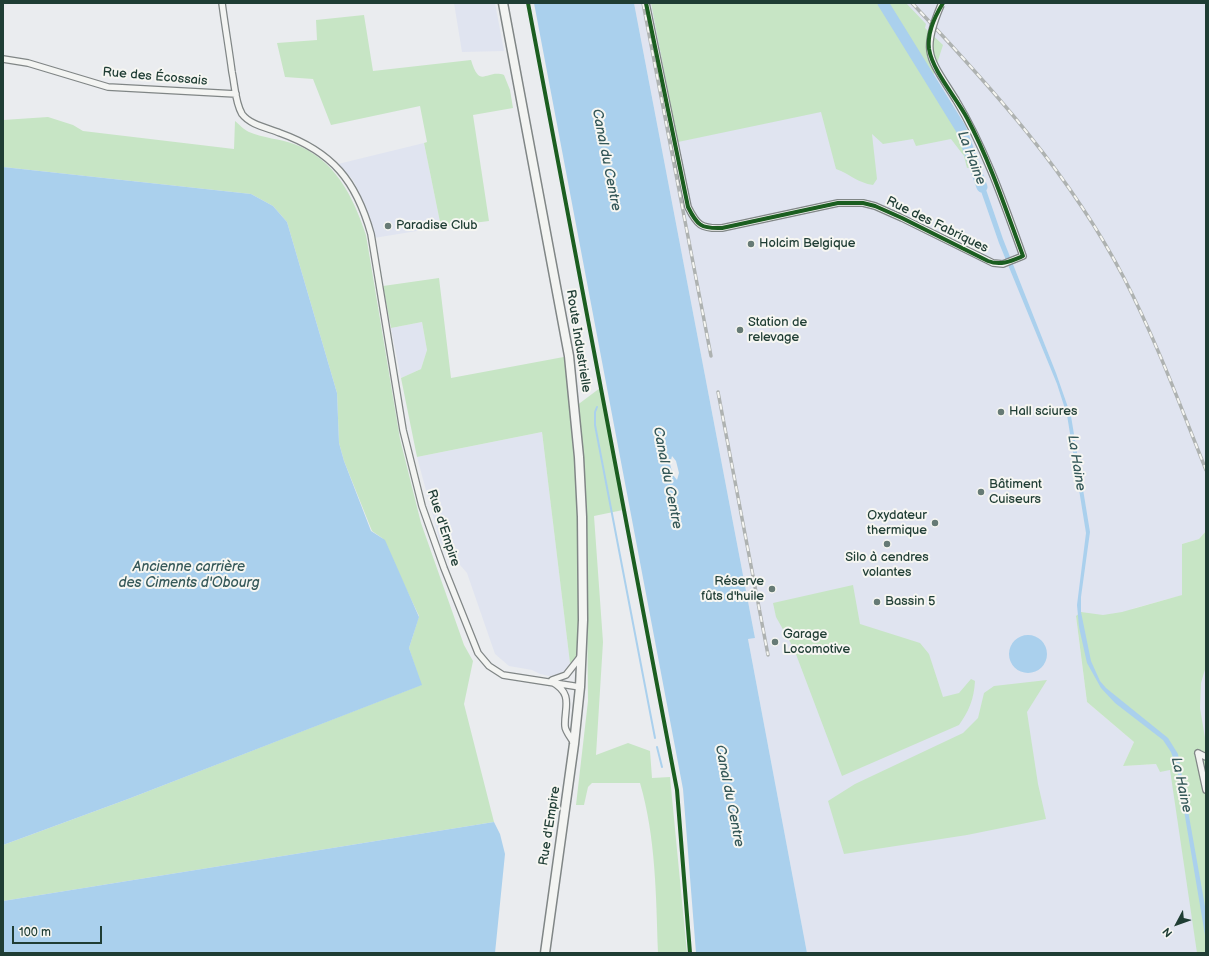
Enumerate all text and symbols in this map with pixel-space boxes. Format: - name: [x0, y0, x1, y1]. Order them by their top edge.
- street label: Rue des Écossais: [102, 65, 208, 89]
- water label: Canal du Centre: [588, 108, 624, 212]
- water label: La Haine: [953, 129, 989, 187]
- street label: Rue des Fabriques: [883, 194, 991, 256]
- place label: Paradise Club: [396, 218, 478, 234]
- marker: Paradise Club: [383, 221, 393, 231]
- place label: Holcim Belgique: [759, 236, 855, 252]
- marker: Holcim Belgique: [746, 239, 756, 249]
- street label: Route Industrielle: [562, 288, 594, 394]
- place label: Station de relevage: [748, 315, 807, 346]
- marker: Station de relevage: [735, 325, 745, 335]
- place label: Hall sciures: [1009, 404, 1077, 420]
- marker: Hall sciures: [996, 407, 1006, 417]
- water label: Canal du Centre: [649, 426, 685, 530]
- water label: La Haine: [1063, 434, 1089, 492]
- place label: Bâtiment Cuiseurs: [989, 477, 1042, 508]
- street label: Rue d'Empire: [423, 487, 463, 569]
- marker: Bâtiment Cuiseurs: [976, 487, 986, 497]
- place label: Oxydateur thermique: [867, 508, 927, 539]
- marker: Oxydateur thermique: [930, 518, 940, 528]
- marker: Silo à cendres volantes: [882, 539, 892, 549]
- place label: Silo à cendres volantes: [845, 550, 929, 581]
- water label: Ancienne carrière des Ciments d'Obourg: [118, 559, 260, 592]
- place label: Réserve fûts d'huile: [701, 574, 764, 605]
- marker: Réserve fûts d'huile: [767, 584, 777, 594]
- place label: Bassin 5: [885, 594, 935, 610]
- marker: Bassin 5: [872, 597, 882, 607]
- place label: Garage Locomotive: [783, 627, 850, 658]
- marker: Garage Locomotive: [770, 637, 780, 647]
- water label: Canal du Centre: [711, 744, 747, 848]
- water label: La Haine: [1167, 756, 1195, 814]
- street label: Rue d'Empire: [536, 785, 564, 867]
- north arrow: [1157, 904, 1197, 944]
- scale bar: [14, 918, 104, 944]
- text: 100 m: [19, 925, 51, 940]
- text: N: [1160, 925, 1175, 940]

